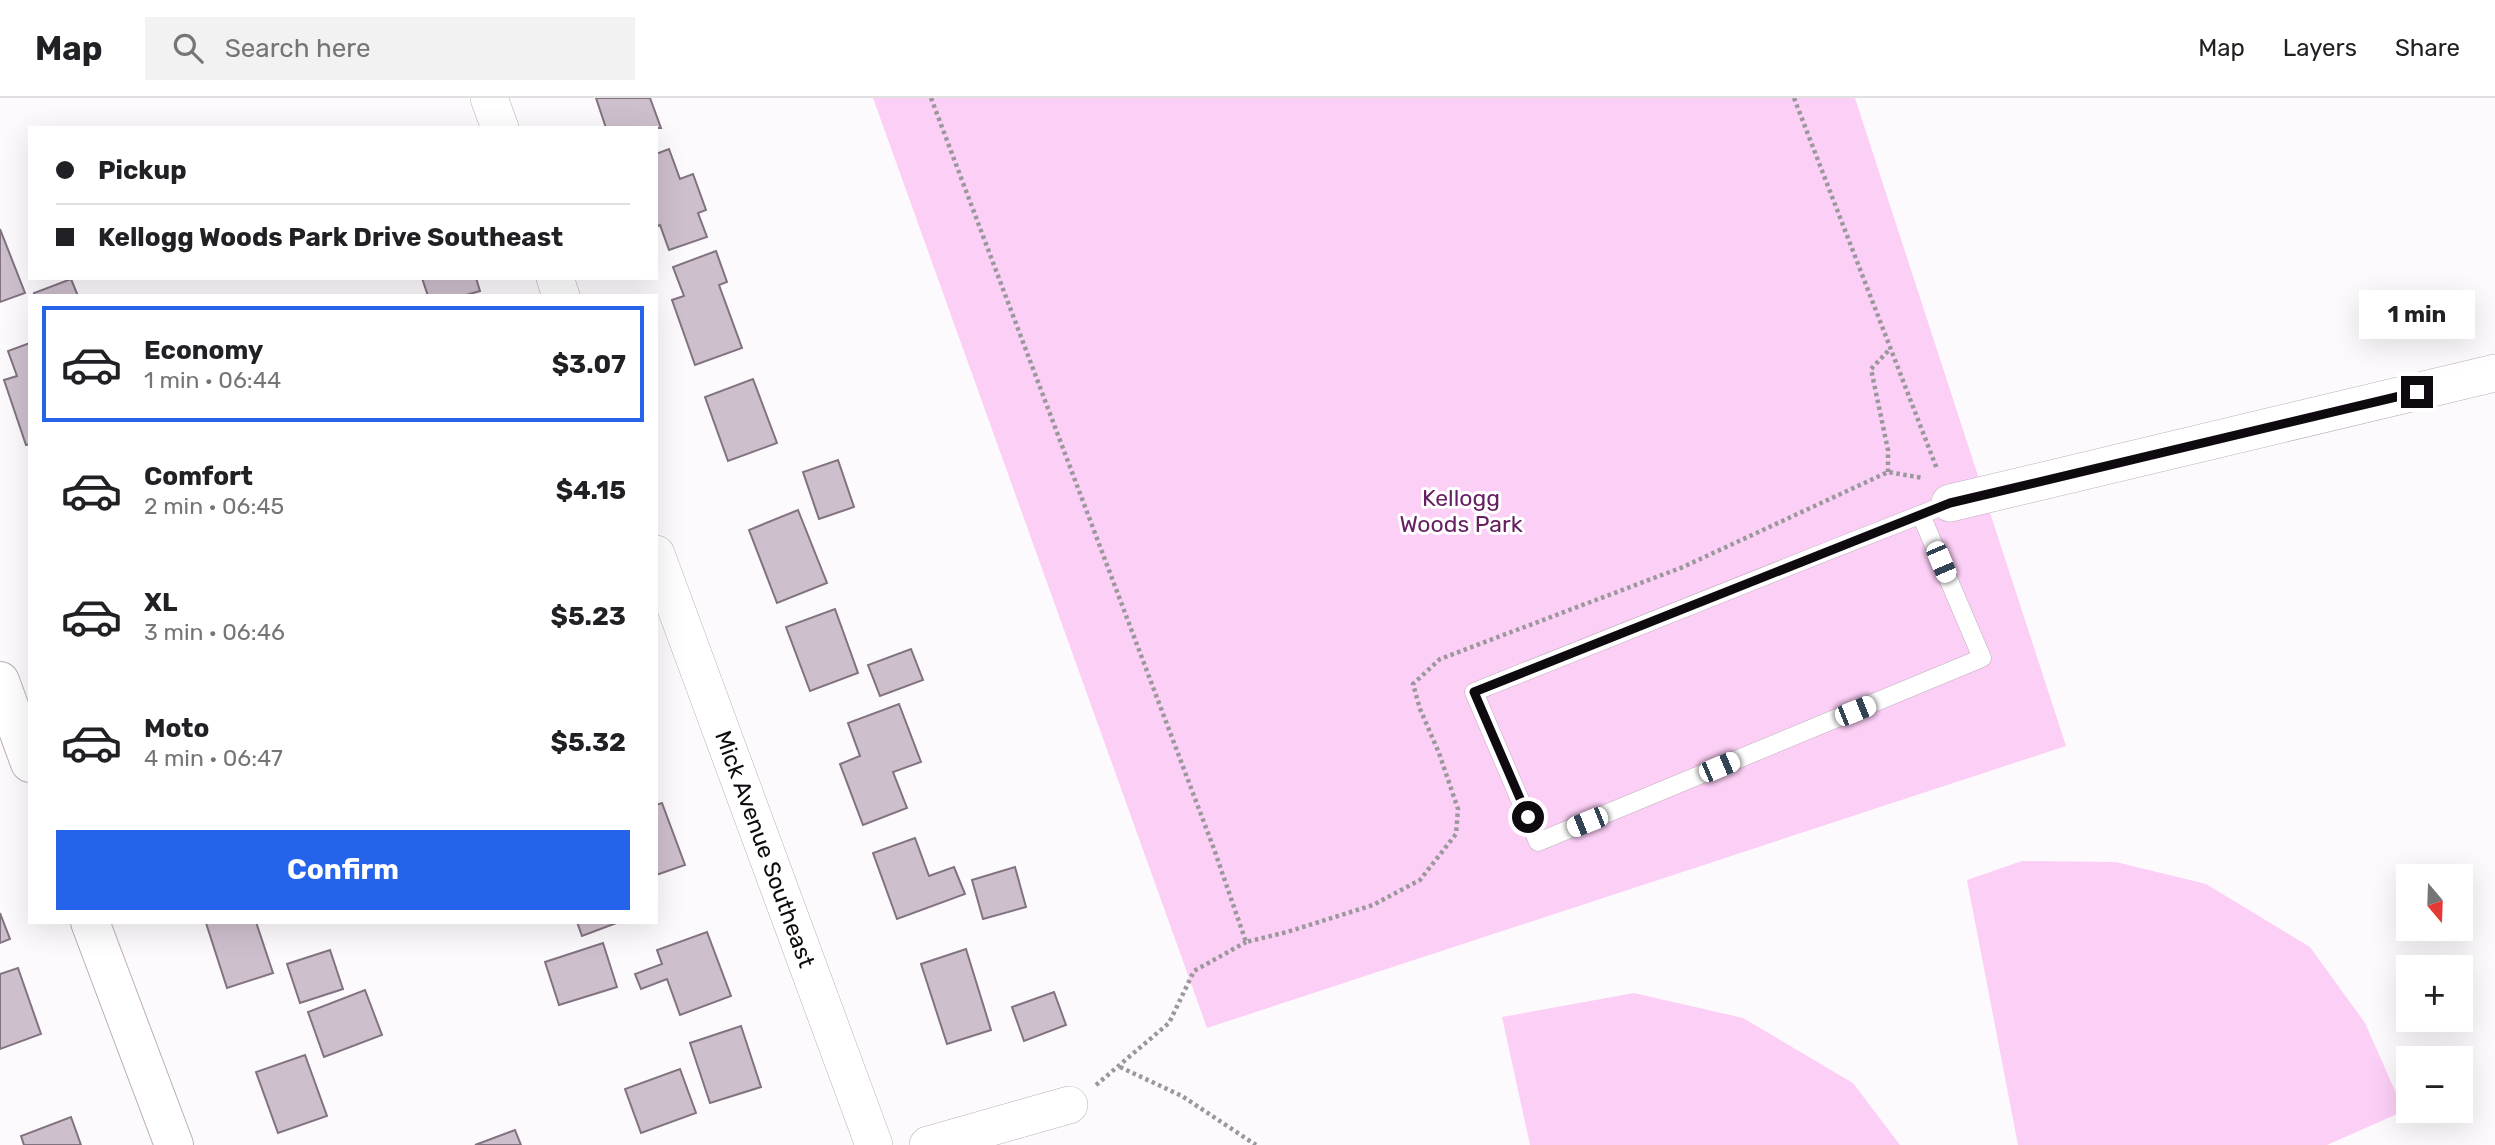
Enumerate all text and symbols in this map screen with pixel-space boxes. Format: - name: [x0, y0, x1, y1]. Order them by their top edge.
- search box: [145, 17, 635, 80]
- text: Map: [35, 29, 103, 68]
- icon: search: [169, 29, 207, 67]
- text: Search here: [225, 33, 370, 64]
- text: Map: [2198, 34, 2245, 62]
- text: Layers: [2283, 34, 2357, 62]
- text: Share: [2395, 34, 2460, 62]
- text: Pickup: [98, 155, 187, 186]
- text: Kellogg Woods Park Drive Southeast: [98, 222, 563, 253]
- callout: 1 min: [2359, 290, 2475, 340]
- text: 1 min: [2388, 300, 2446, 328]
- icon: car: [60, 333, 123, 396]
- text: Economy: [144, 335, 263, 366]
- text: $3.07: [552, 349, 626, 380]
- text: 1 min · 06:44: [144, 366, 281, 394]
- route end: [2401, 376, 2433, 408]
- icon: car: [60, 459, 123, 522]
- text: Comfort: [144, 461, 253, 492]
- text: $4.15: [556, 475, 626, 506]
- park label: Kellogg Woods Park: [1399, 484, 1523, 538]
- text: 2 min · 06:45: [144, 492, 284, 520]
- car: [1924, 539, 1959, 585]
- icon: car: [60, 585, 123, 648]
- text: XL: [144, 587, 177, 618]
- text: $5.23: [551, 601, 626, 632]
- text: 3 min · 06:46: [144, 618, 285, 646]
- car: [1832, 693, 1879, 729]
- icon: car: [60, 711, 123, 774]
- text: Moto: [144, 713, 209, 744]
- text: $5.32: [551, 727, 626, 758]
- street label: Mick Avenue Southeast: [709, 727, 821, 971]
- text: 4 min · 06:47: [144, 744, 283, 772]
- car: [1696, 749, 1743, 785]
- route start: [1512, 801, 1544, 833]
- car: [1564, 804, 1611, 840]
- button: Confirm: [56, 830, 630, 910]
- north arrow: [2396, 864, 2473, 942]
- map controls: [2396, 864, 2473, 1123]
- button: +: [2396, 955, 2473, 1032]
- button: −: [2396, 1046, 2473, 1123]

